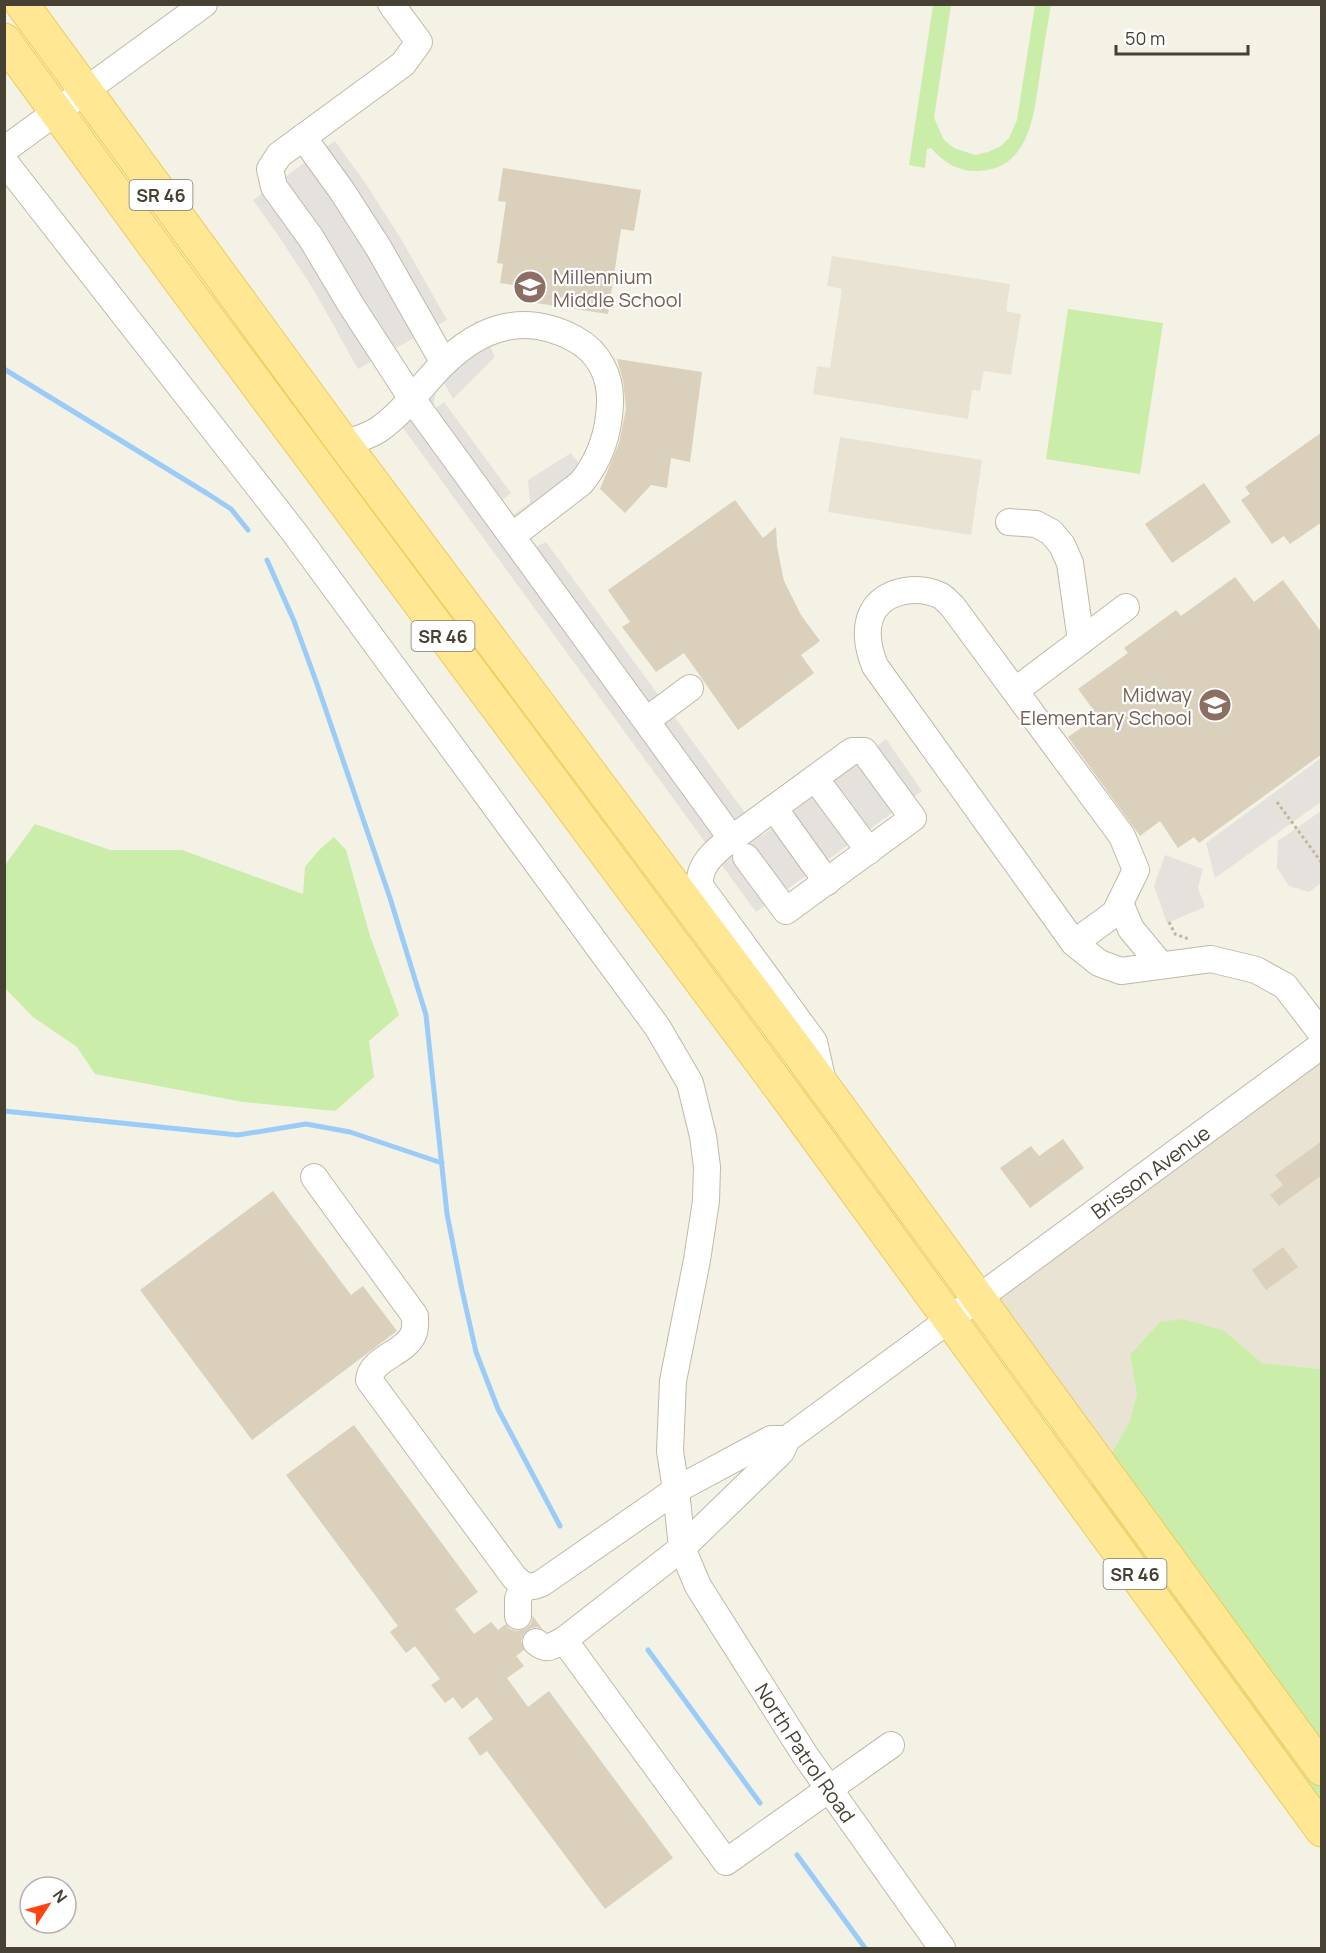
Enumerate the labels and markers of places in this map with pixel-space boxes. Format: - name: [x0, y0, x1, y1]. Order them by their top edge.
- place label: Millennium Middle School: [553, 263, 682, 313]
- school or university icon: Millennium Middle School: [512, 269, 548, 305]
- place label: Midway Elementary School: [1020, 681, 1192, 731]
- school or university icon: Midway Elementary School: [1197, 687, 1233, 723]

